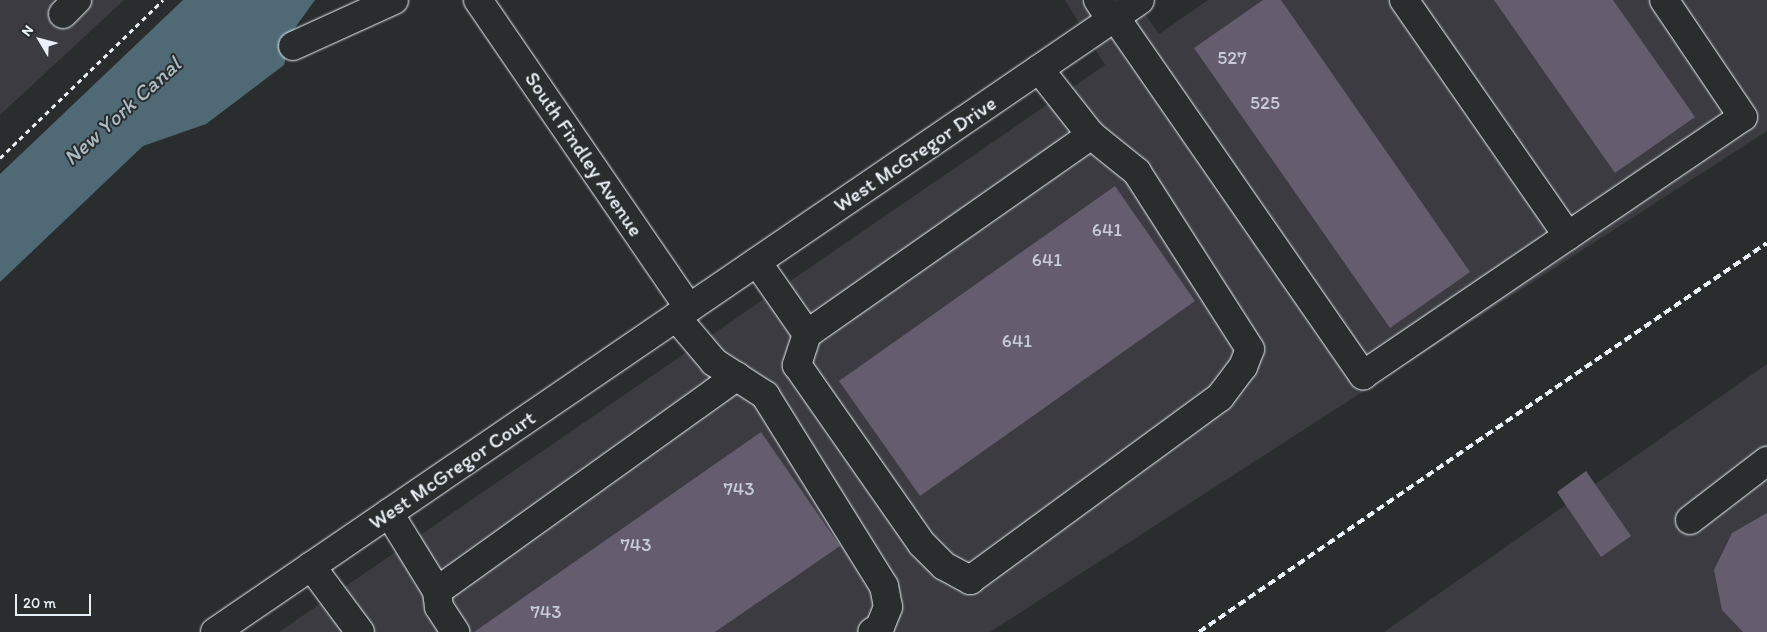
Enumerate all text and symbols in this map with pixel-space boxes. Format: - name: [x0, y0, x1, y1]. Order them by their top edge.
- north arrow: [15, 15, 65, 65]
- text: N: [18, 22, 37, 40]
- house number: 527: [1217, 47, 1247, 69]
- water label: New York Canal: [58, 52, 186, 170]
- street label: South Findley Avenue: [520, 67, 648, 241]
- street label: West McGregor Drive: [829, 90, 1001, 218]
- house number: 525: [1250, 92, 1280, 114]
- house number: 641: [1092, 219, 1122, 241]
- house number: 641: [1032, 249, 1062, 271]
- house number: 641: [1002, 330, 1032, 352]
- street label: West McGregor Court: [364, 405, 540, 535]
- house number: 743: [723, 478, 755, 500]
- house number: 743: [620, 534, 652, 556]
- scale bar: [18, 584, 94, 616]
- text: 20 m: [23, 594, 56, 612]
- house number: 743: [530, 601, 562, 623]

